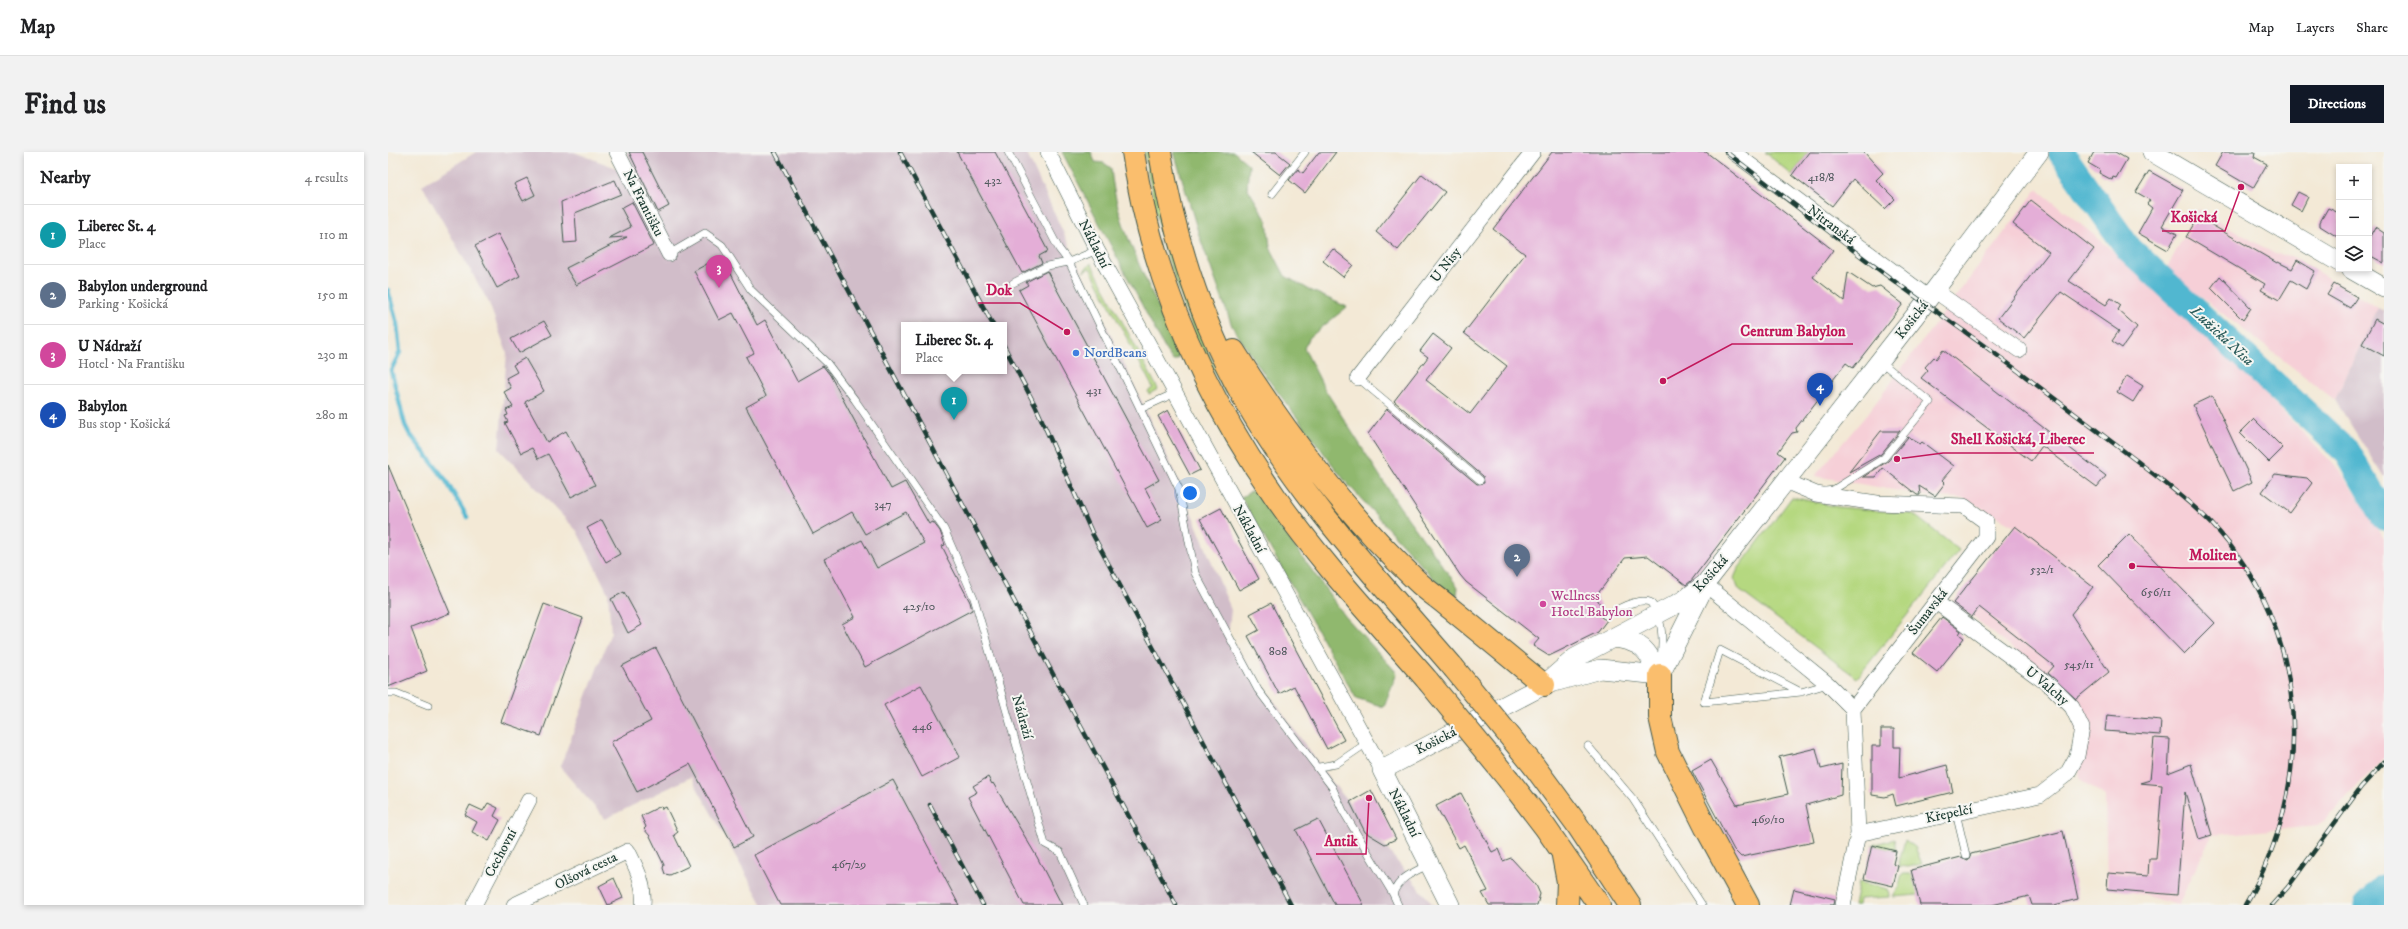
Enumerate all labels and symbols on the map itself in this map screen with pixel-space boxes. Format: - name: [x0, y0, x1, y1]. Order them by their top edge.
- street label: Na Františku: [618, 166, 668, 240]
- house number: 418/8: [1808, 170, 1834, 185]
- house number: 432: [984, 173, 1002, 188]
- street label: Nitranská: [1804, 201, 1858, 249]
- callout: Košická: [2162, 204, 2225, 231]
- text: Košická: [2171, 208, 2218, 227]
- street label: Nákladní: [1074, 217, 1114, 273]
- street label: U Nisy: [1427, 243, 1466, 286]
- pin: 3: [706, 255, 732, 288]
- callout: Dok: [978, 276, 1020, 303]
- text: Dok: [986, 281, 1012, 300]
- street label: Košická: [1891, 297, 1933, 343]
- water label: Lužická Nisa: [2186, 301, 2258, 370]
- callout: Centrum Babylon: [1732, 317, 1853, 344]
- text: Centrum Babylon: [1740, 322, 1846, 341]
- place label: NordBeans: [1084, 344, 1147, 362]
- marker: NordBeans: [1071, 348, 1081, 358]
- pin: 4: [1807, 373, 1833, 406]
- house number: 431: [1086, 383, 1102, 398]
- pin: 1: [941, 387, 967, 420]
- callout: Shell Košická, Liberec: [1943, 426, 2094, 453]
- text: Shell Košická, Liberec: [1951, 430, 2086, 449]
- your location: [1180, 483, 1200, 503]
- house number: 347: [874, 497, 892, 512]
- street label: Nákladní: [1228, 502, 1270, 557]
- callout: Moliten: [2181, 541, 2245, 568]
- pin: 2: [1504, 544, 1530, 577]
- text: Moliten: [2189, 546, 2237, 565]
- street label: Košická: [1690, 552, 1732, 596]
- house number: 532/1: [2030, 562, 2054, 577]
- street label: Šumavská: [1904, 585, 1952, 639]
- house number: 656/11: [2141, 585, 2171, 600]
- place label: Wellness Hotel Babylon: [1550, 587, 1634, 621]
- house number: 425/10: [903, 599, 935, 614]
- marker: Wellness Hotel Babylon: [1538, 599, 1548, 609]
- house number: 808: [1269, 644, 1287, 659]
- house number: 545/11: [2064, 657, 2094, 672]
- street label: U Valchy: [2021, 662, 2073, 710]
- street label: Nádraží: [1007, 693, 1037, 742]
- house number: 446: [912, 719, 933, 734]
- street label: Košická: [1412, 723, 1460, 759]
- street label: Nákladní: [1384, 786, 1424, 842]
- street label: Křepelčí: [1924, 800, 1975, 828]
- house number: 469/10: [1751, 812, 1785, 827]
- street label: Cechovní: [481, 824, 522, 880]
- callout: Antik: [1316, 827, 1366, 854]
- text: Antik: [1323, 832, 1358, 851]
- street label: Olšová cesta: [552, 848, 620, 894]
- house number: 467/29: [832, 857, 866, 872]

